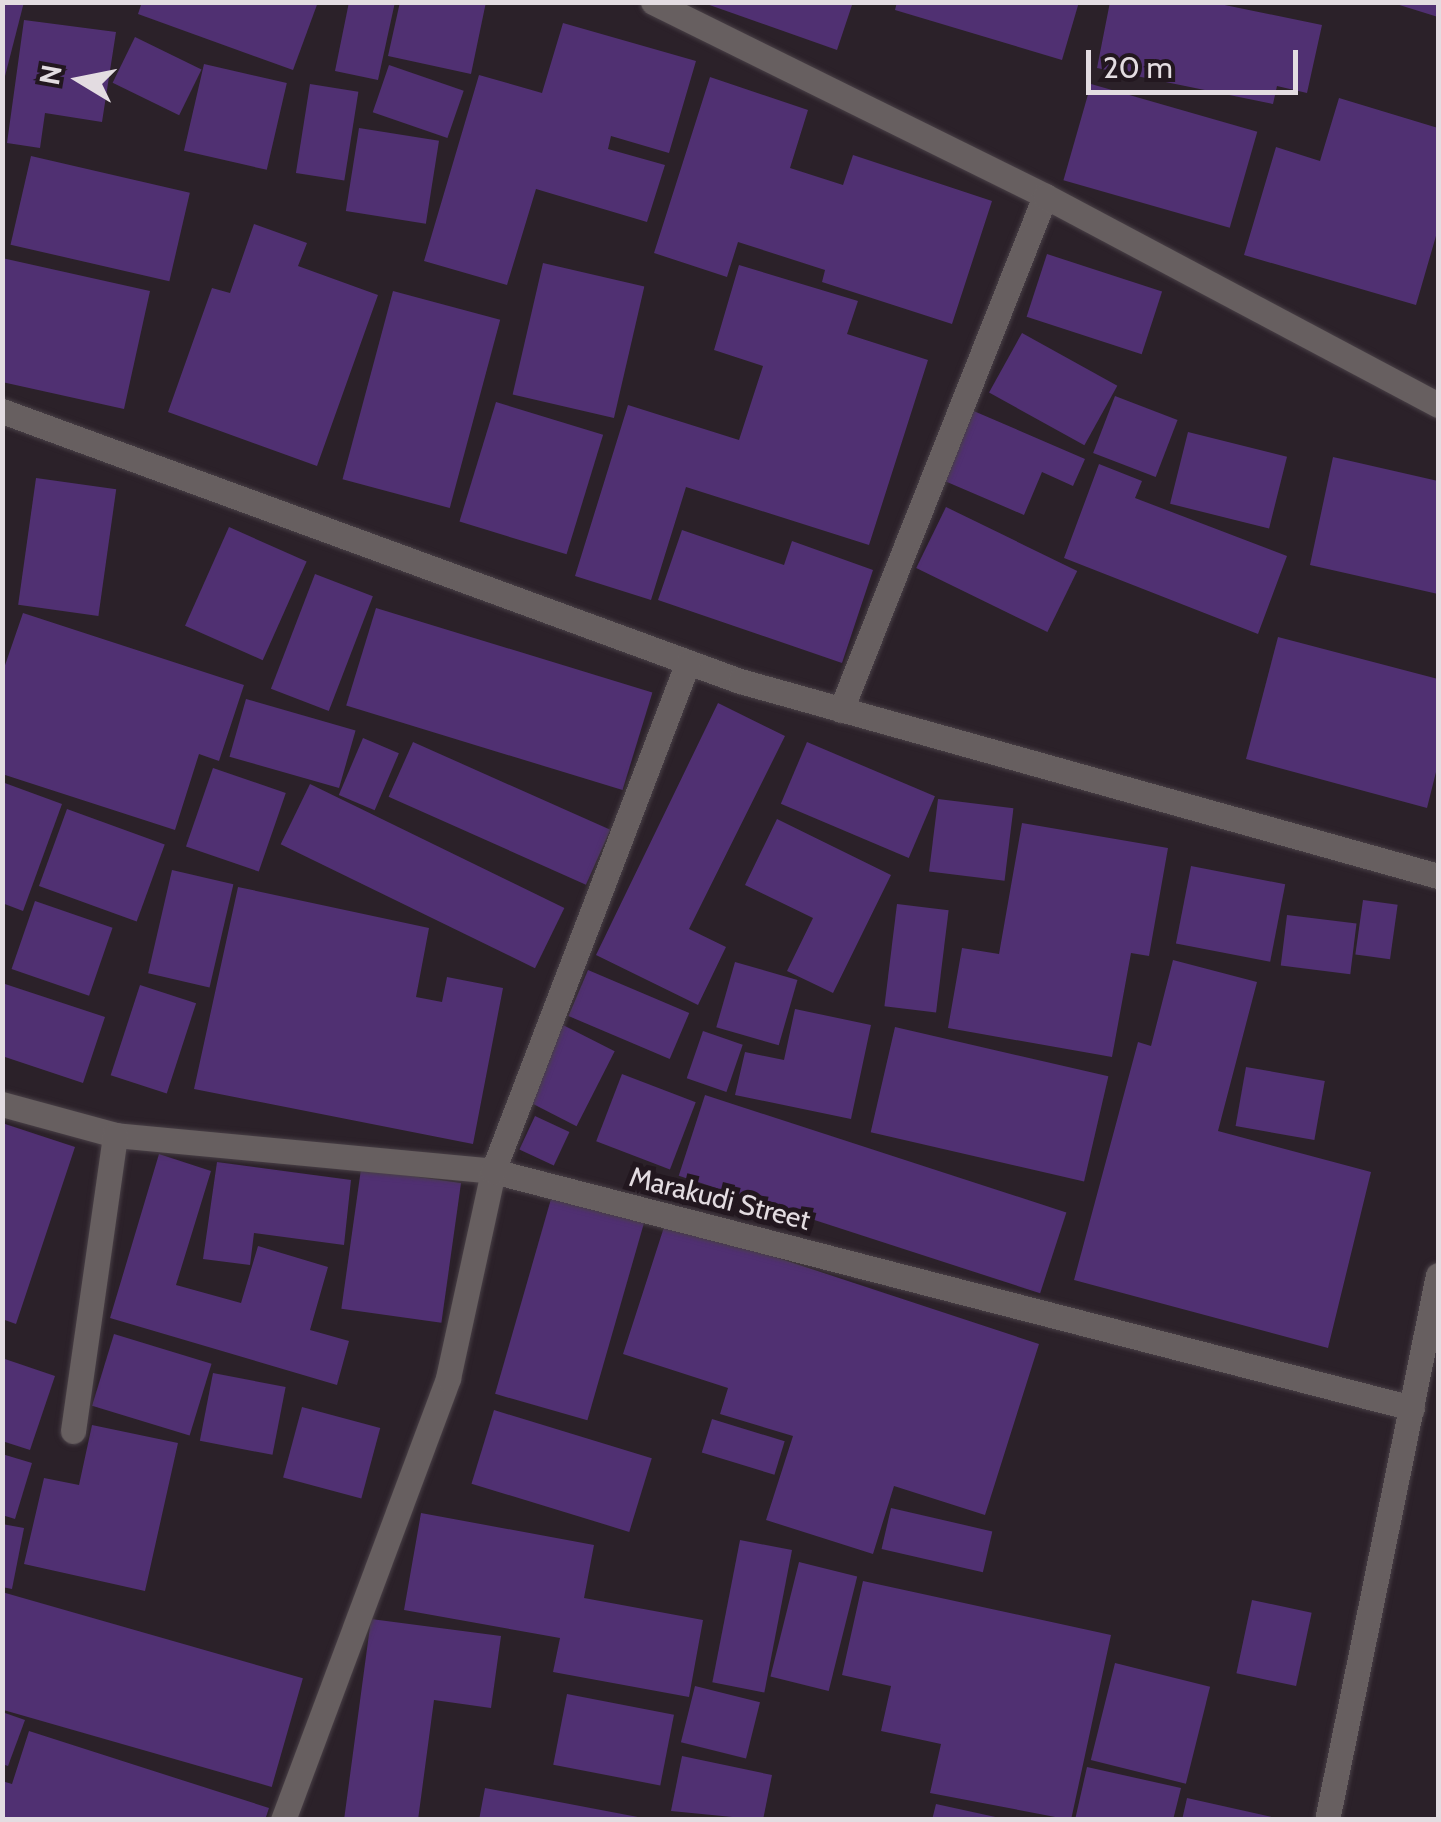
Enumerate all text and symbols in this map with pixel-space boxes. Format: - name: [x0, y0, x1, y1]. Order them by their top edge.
- north arrow: [30, 30, 130, 130]
- scale bar: [1091, 30, 1304, 92]
- text: 20 m: [1103, 49, 1173, 86]
- text: N: [32, 62, 69, 87]
- street label: Marakudi Street: [626, 1159, 814, 1237]

